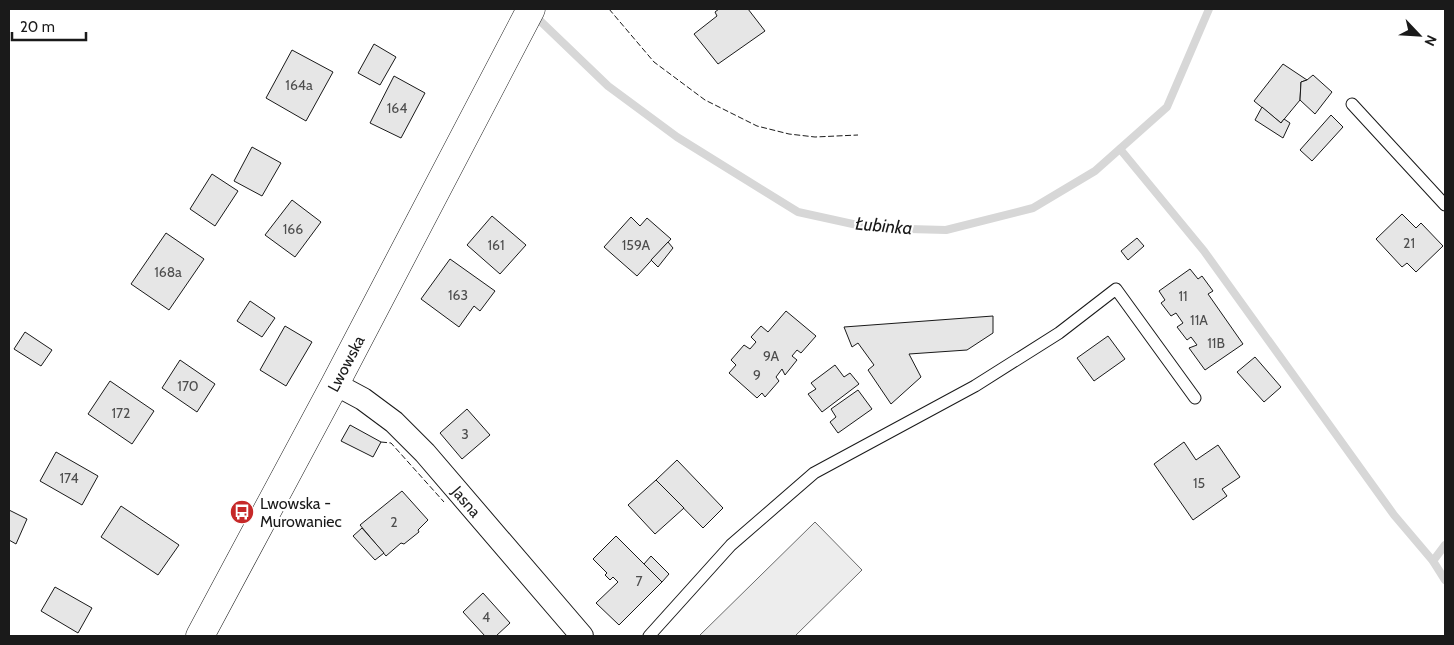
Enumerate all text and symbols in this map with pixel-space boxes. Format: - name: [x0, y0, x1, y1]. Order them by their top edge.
- scale bar: [12, 10, 86, 42]
- north arrow: [1394, 10, 1444, 60]
- text: 20 m: [20, 18, 55, 36]
- text: N: [1421, 32, 1441, 49]
- house number: 164a: [285, 76, 313, 94]
- house number: 164: [387, 99, 407, 117]
- water label: Łubinka: [855, 213, 913, 239]
- house number: 166: [283, 220, 303, 238]
- house number: 21: [1403, 234, 1415, 252]
- house number: 161: [488, 236, 504, 254]
- house number: 159A: [622, 236, 651, 254]
- house number: 168a: [154, 263, 182, 281]
- house number: 163: [448, 286, 468, 304]
- house number: 11: [1178, 287, 1188, 305]
- house number: 11A: [1190, 311, 1208, 329]
- street label: Lwowska: [323, 332, 368, 395]
- house number: 11B: [1207, 334, 1225, 352]
- house number: 9A: [763, 347, 779, 365]
- house number: 9: [753, 366, 761, 384]
- house number: 170: [177, 377, 199, 395]
- house number: 172: [112, 404, 130, 422]
- house number: 3: [461, 425, 469, 443]
- house number: 174: [59, 469, 79, 487]
- house number: 15: [1193, 474, 1205, 492]
- street label: Jasna: [447, 481, 485, 521]
- place label: Lwowska - Murowaniec: [260, 494, 342, 531]
- bus stop icon: Lwowska - Murowaniec: [229, 499, 255, 525]
- house number: 2: [390, 513, 398, 531]
- house number: 7: [635, 572, 643, 590]
- house number: 4: [482, 608, 490, 626]

